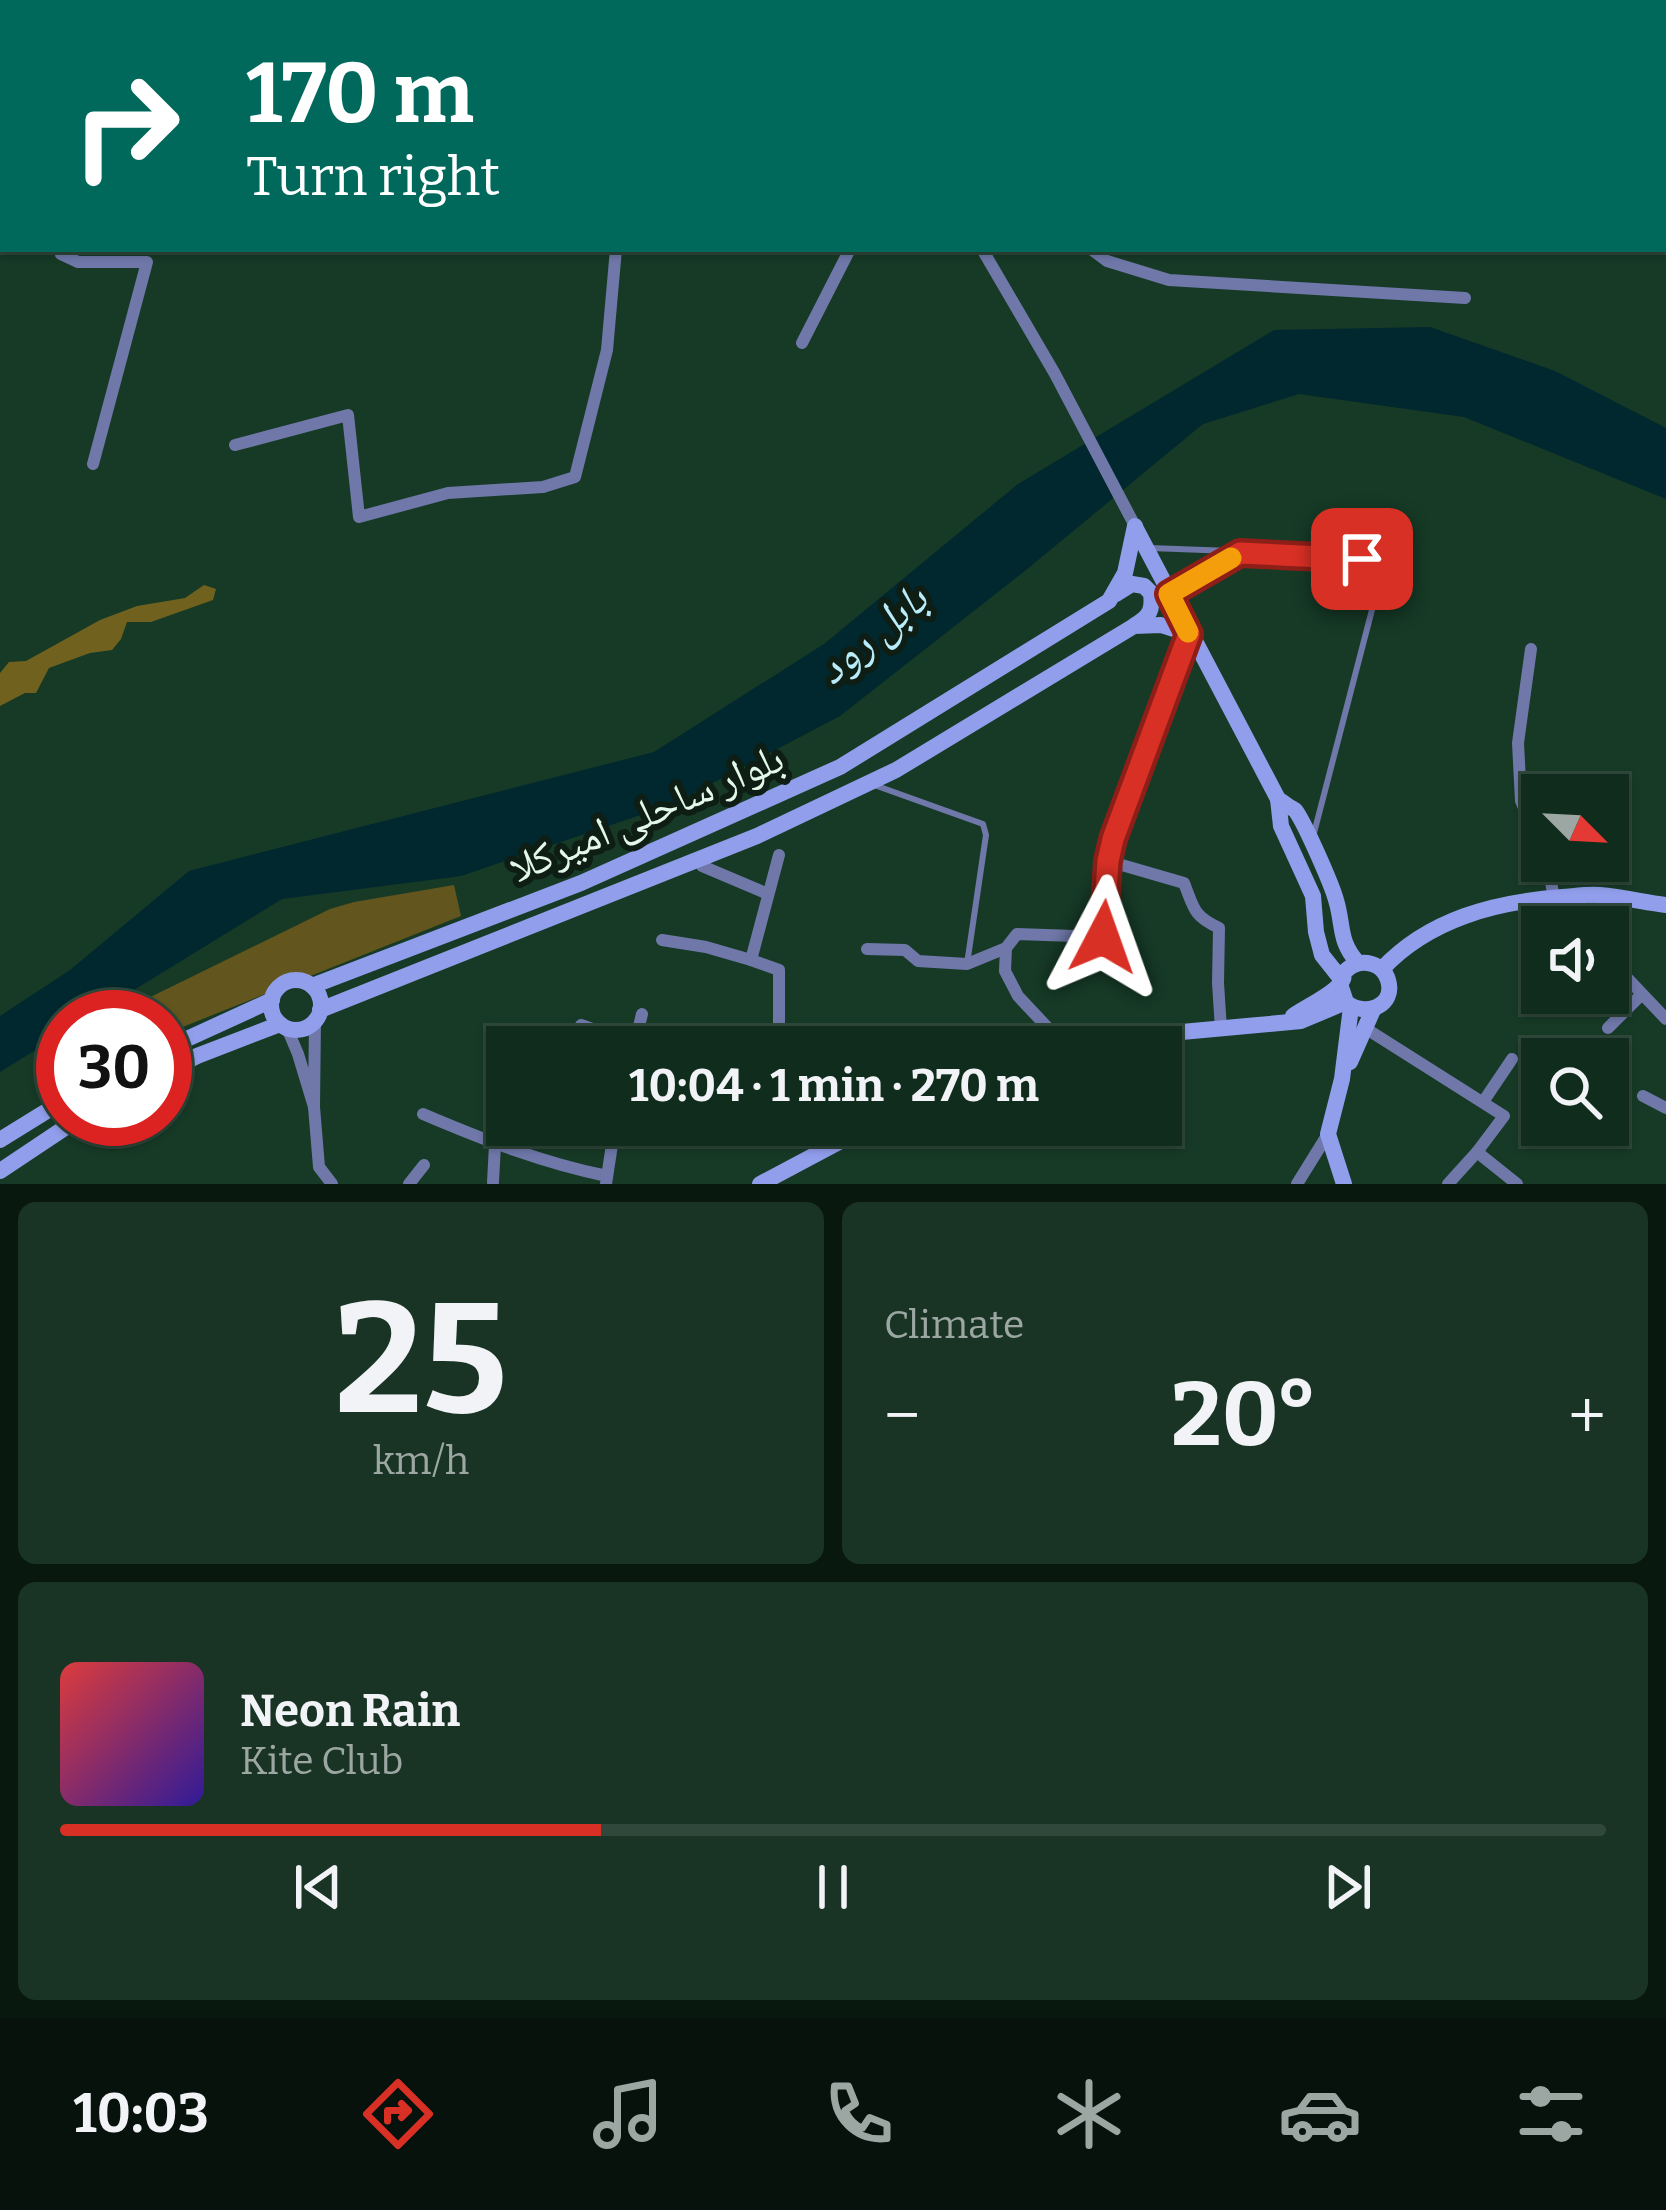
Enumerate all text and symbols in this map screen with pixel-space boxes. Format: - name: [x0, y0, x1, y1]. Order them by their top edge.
- text: 170 m: [246, 43, 474, 144]
- icon: right: [48, 48, 204, 204]
- text: Turn right: [246, 145, 500, 209]
- pin: [1311, 508, 1413, 610]
- icon: arrive: [1329, 526, 1395, 592]
- water label: بابل رود: [805, 571, 939, 696]
- street label: بلوار ساحلی امیرکلا: [502, 733, 791, 893]
- north arrow: [1521, 774, 1629, 882]
- map controls: [1521, 774, 1629, 1146]
- position arrow: [1040, 874, 1166, 1000]
- button: sound: [1521, 906, 1629, 1014]
- speed limit sign: 30: [36, 990, 192, 1146]
- button: search: [1521, 1038, 1629, 1146]
- text: 10:04 · 1 min · 270 m: [629, 1059, 1039, 1113]
- text: 25: [334, 1266, 508, 1453]
- text: Climate: [884, 1302, 1024, 1348]
- text: 20°: [1171, 1361, 1318, 1469]
- text: −: [884, 1376, 920, 1455]
- text: +: [1568, 1376, 1606, 1455]
- text: km/h: [373, 1438, 469, 1484]
- text: Neon Rain: [240, 1684, 460, 1738]
- text: Kite Club: [240, 1738, 403, 1784]
- icon: previous: [285, 1854, 351, 1920]
- icon: pause: [800, 1854, 866, 1920]
- icon: next: [1315, 1854, 1381, 1920]
- icon: directions: [356, 2072, 440, 2156]
- icon: music: [586, 2072, 670, 2156]
- icon: phone: [817, 2072, 901, 2156]
- icon: climate: [1047, 2072, 1131, 2156]
- icon: car: [1278, 2072, 1362, 2156]
- icon: filters: [1509, 2072, 1593, 2156]
- text: 10:03: [73, 2082, 209, 2146]

